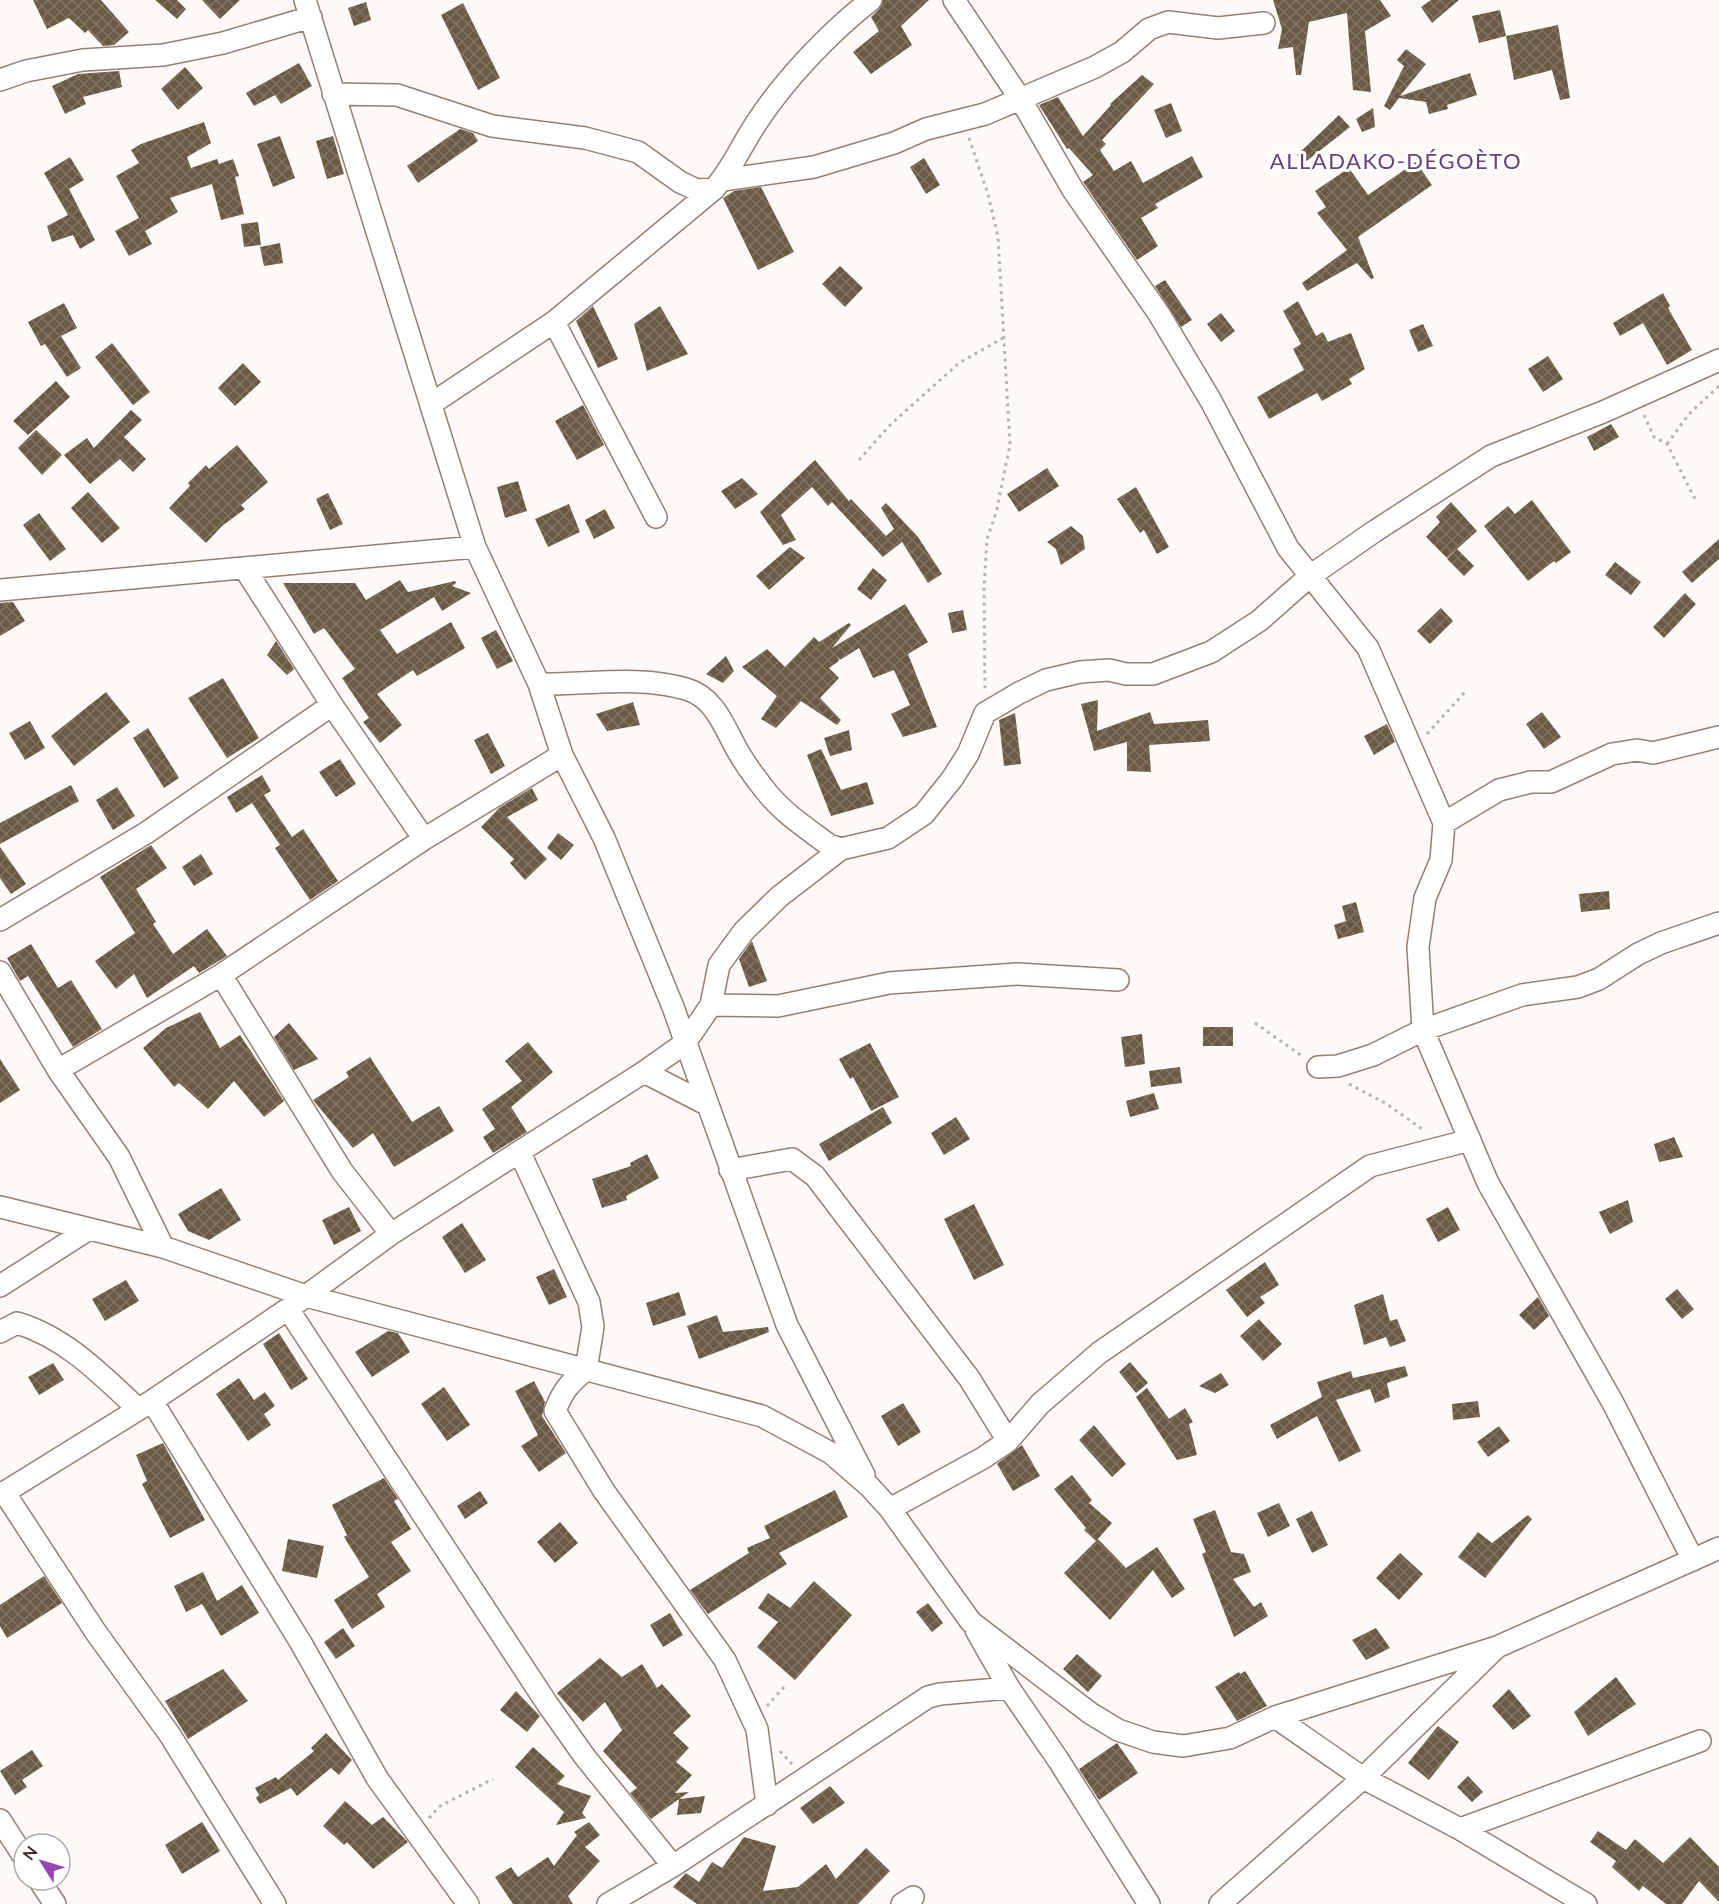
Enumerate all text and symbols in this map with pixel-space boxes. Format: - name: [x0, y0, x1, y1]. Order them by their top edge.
- district label: ALLADAKO-DÉGOÈTO: [1270, 147, 1522, 174]
- north arrow: [12, 1832, 72, 1892]
- text: N: [18, 1842, 41, 1863]

